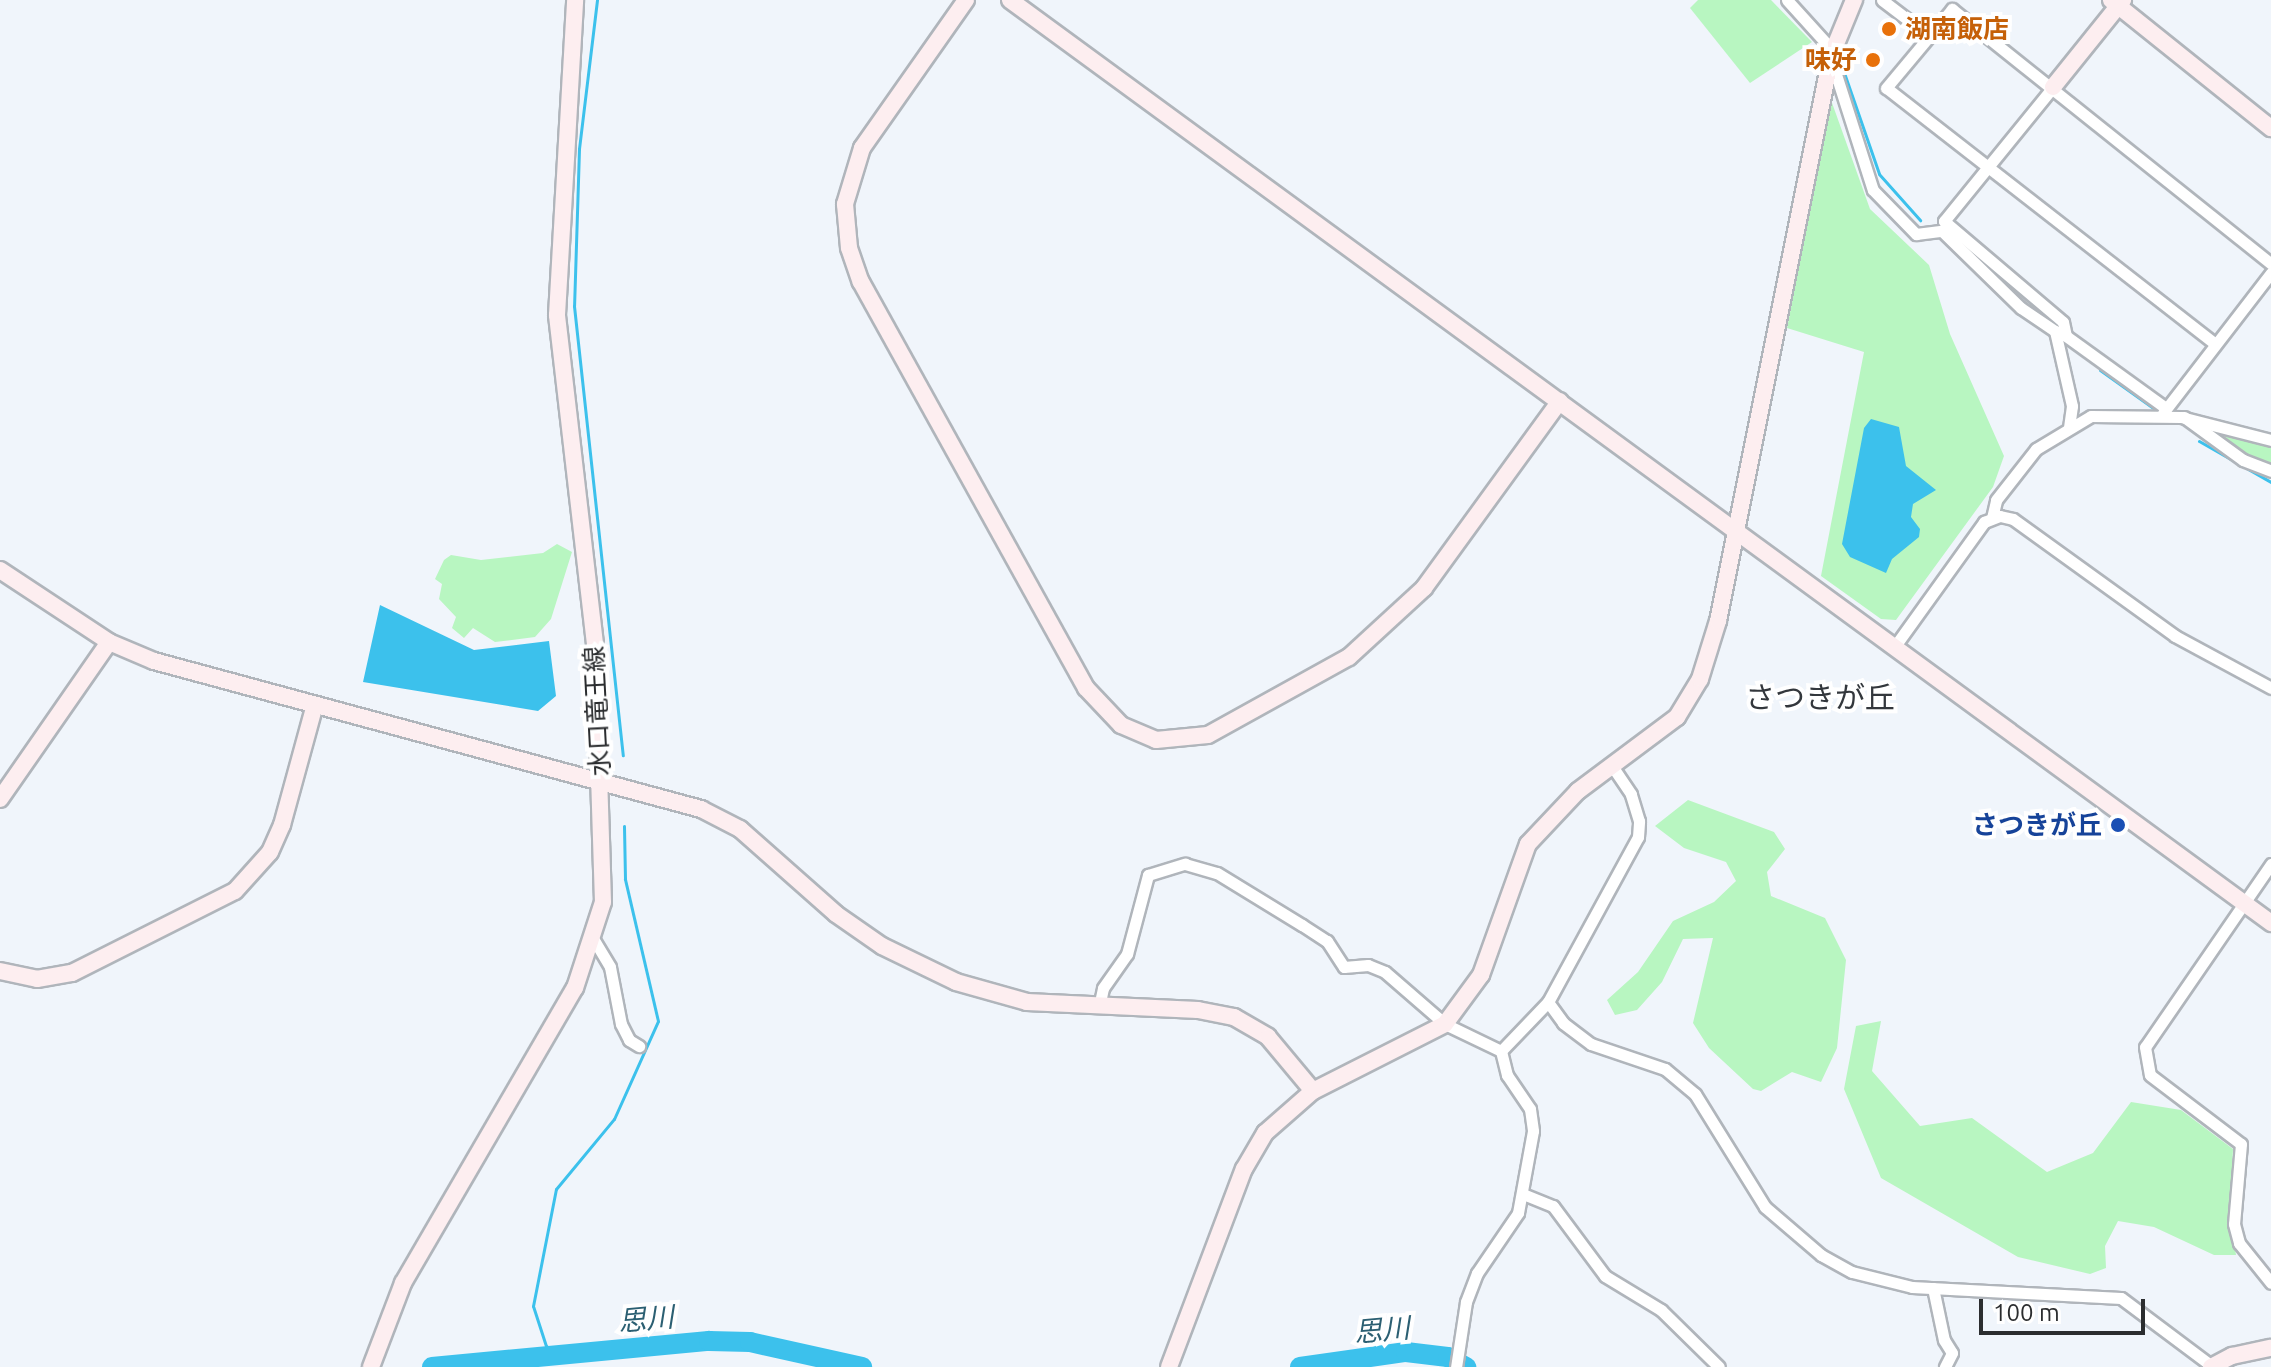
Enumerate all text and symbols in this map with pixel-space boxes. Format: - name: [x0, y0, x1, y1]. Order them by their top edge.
- place label: 湖南飯店: [1905, 13, 2009, 45]
- marker: 湖南飯店: [1880, 20, 1898, 38]
- place label: 味好: [1805, 44, 1857, 76]
- marker: 味好: [1864, 51, 1882, 69]
- street label: 水口竜王線: [578, 645, 616, 777]
- district label: さつきが丘: [1745, 679, 1895, 715]
- place label: さつきが丘: [1972, 809, 2102, 841]
- marker: さつきが丘: [2109, 816, 2127, 834]
- scale bar: [1983, 1283, 2149, 1333]
- text: 100 m: [1993, 1299, 2060, 1326]
- water label: 思川: [617, 1300, 675, 1338]
- water label: 思川: [1353, 1311, 1411, 1349]

